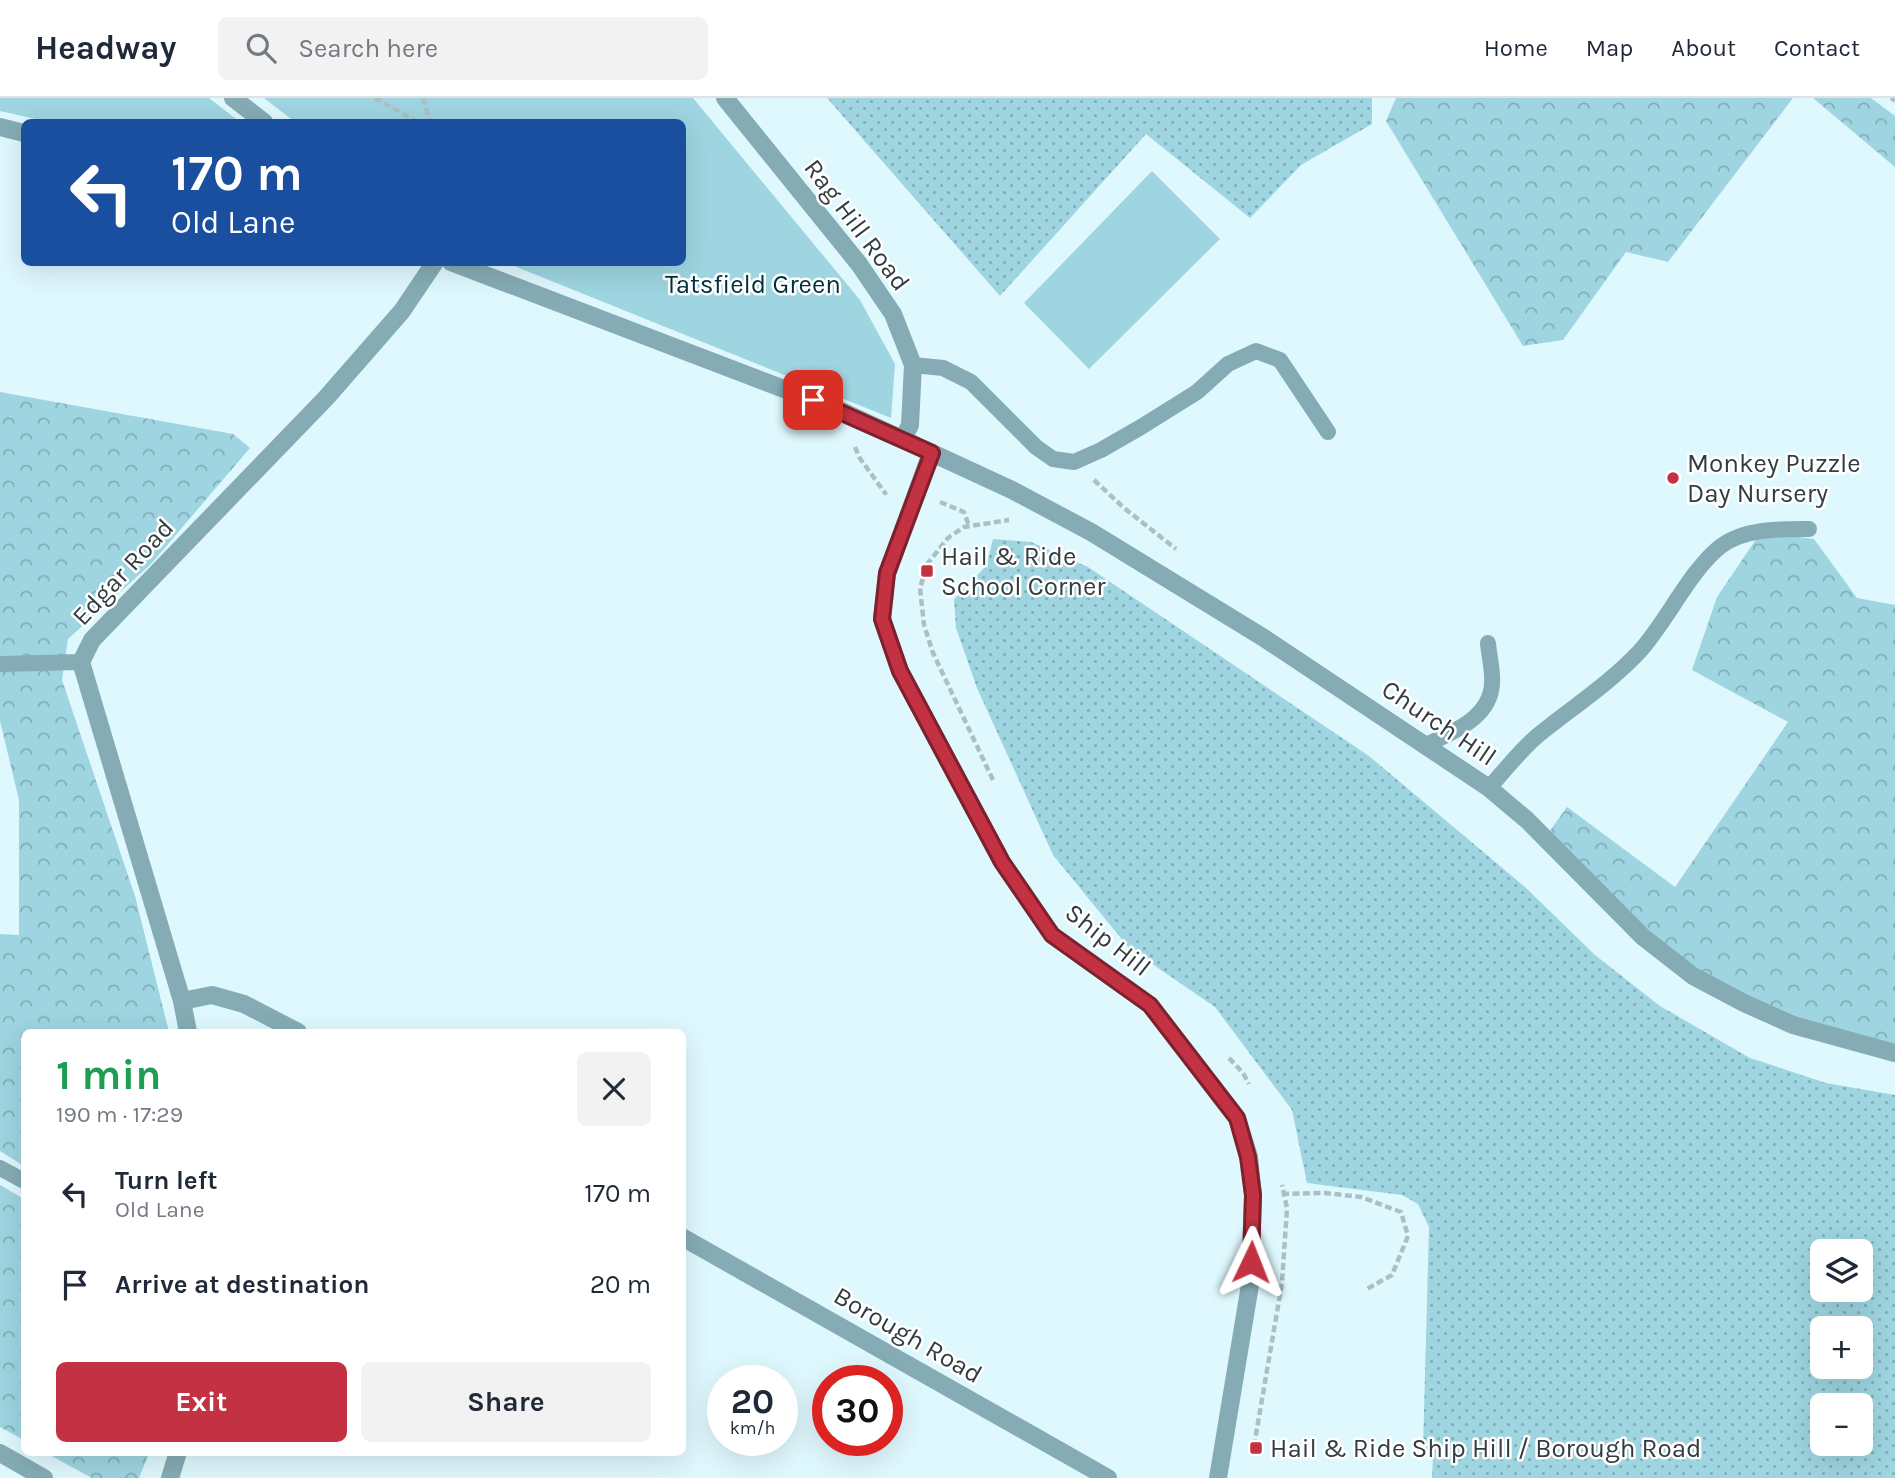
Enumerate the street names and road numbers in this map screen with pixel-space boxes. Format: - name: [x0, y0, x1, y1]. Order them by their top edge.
- street label: Rag Hill Road: [797, 153, 917, 297]
- street label: Edgar Road: [66, 512, 180, 632]
- street label: Church Hill: [1376, 673, 1502, 773]
- street label: Ship Hill: [1059, 897, 1157, 983]
- street label: Borough Road: [828, 1280, 988, 1390]

